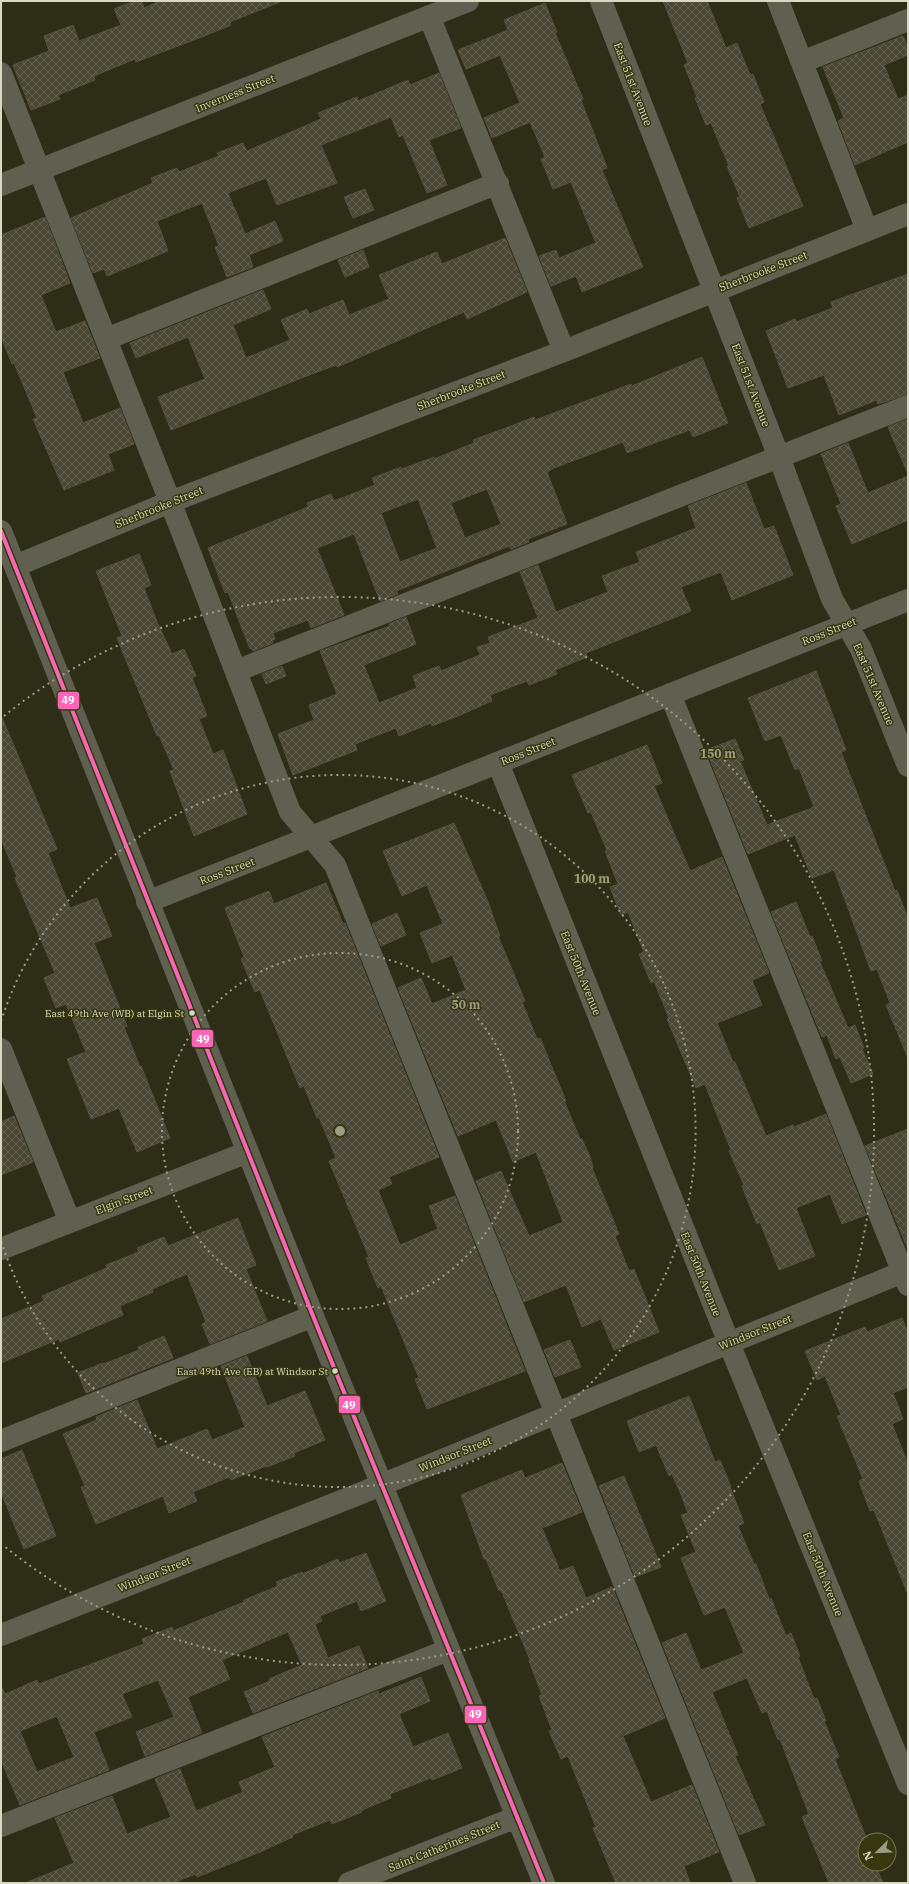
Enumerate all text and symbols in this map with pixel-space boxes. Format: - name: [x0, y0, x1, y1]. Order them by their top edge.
- street label: East 51st Avenue: [611, 40, 655, 128]
- street label: Inverness Street: [193, 71, 277, 115]
- street label: Sherbrooke Street: [717, 248, 809, 294]
- street label: East 51st Avenue: [729, 341, 773, 429]
- street label: Sherbrooke Street: [415, 367, 507, 413]
- street label: Sherbrooke Street: [113, 483, 205, 531]
- street label: Ross Street: [800, 614, 858, 648]
- street label: East 51st Avenue: [850, 641, 898, 728]
- line badge: 49: [57, 691, 80, 710]
- text: 49: [61, 693, 75, 707]
- street label: Ross Street: [499, 734, 557, 768]
- text: 150 m: [700, 746, 736, 761]
- street label: Ross Street: [198, 854, 256, 888]
- text: 100 m: [574, 871, 610, 886]
- street label: East 50th Avenue: [558, 929, 604, 1017]
- text: 50 m: [452, 997, 481, 1012]
- place label: East 49th Ave (WB) at Elgin St: [45, 1007, 184, 1020]
- marker: East 49th Ave (WB) at Elgin St: [187, 1008, 197, 1018]
- line badge: 49: [191, 1029, 214, 1048]
- text: 49: [196, 1032, 210, 1046]
- centre of rings: [333, 1124, 347, 1138]
- street label: Elgin Street: [93, 1183, 155, 1217]
- street label: East 50th Avenue: [678, 1230, 724, 1318]
- street label: Windsor Street: [716, 1311, 794, 1353]
- place label: East 49th Ave (EB) at Windsor St: [177, 1365, 328, 1378]
- marker: East 49th Ave (EB) at Windsor St: [330, 1366, 340, 1376]
- line badge: 49: [338, 1395, 361, 1414]
- text: 49: [342, 1398, 356, 1412]
- street label: Windsor Street: [416, 1433, 494, 1475]
- street label: East 50th Avenue: [800, 1530, 846, 1618]
- street label: Windsor Street: [115, 1553, 193, 1595]
- line badge: 49: [464, 1705, 487, 1724]
- text: 49: [468, 1707, 482, 1721]
- street label: Saint Catherines Street: [386, 1817, 502, 1875]
- north arrow: [857, 1832, 897, 1872]
- text: N: [860, 1849, 876, 1863]

